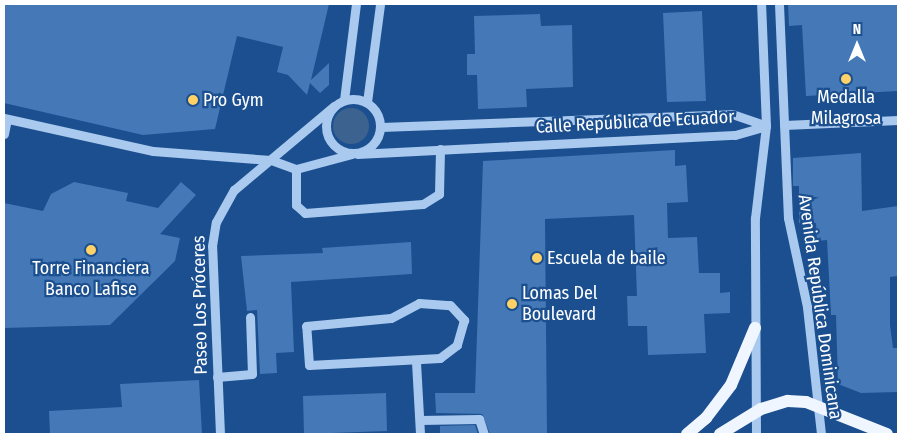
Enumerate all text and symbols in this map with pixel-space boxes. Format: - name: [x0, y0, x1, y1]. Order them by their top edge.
- north arrow: [832, 20, 882, 70]
- text: N: [853, 21, 861, 38]
- marker: Medalla Milagrosa: [840, 73, 852, 85]
- place label: Medalla Milagrosa: [811, 87, 881, 130]
- place label: Pro Gym: [203, 89, 264, 111]
- marker: Pro Gym: [187, 94, 199, 106]
- street label: Calle República de Ecuador: [535, 106, 735, 138]
- street label: Avenida República Dominicana: [794, 193, 846, 421]
- street label: Paseo Los Próceres: [188, 235, 212, 375]
- marker: Torre Financiera Banco Lafise: [85, 244, 97, 256]
- place label: Escuela de baile: [547, 247, 666, 269]
- marker: Escuela de baile: [531, 252, 543, 264]
- place label: Torre Financiera Banco Lafise: [32, 258, 150, 300]
- place label: Lomas Del Boulevard: [522, 283, 598, 326]
- marker: Lomas Del Boulevard: [506, 298, 518, 310]

